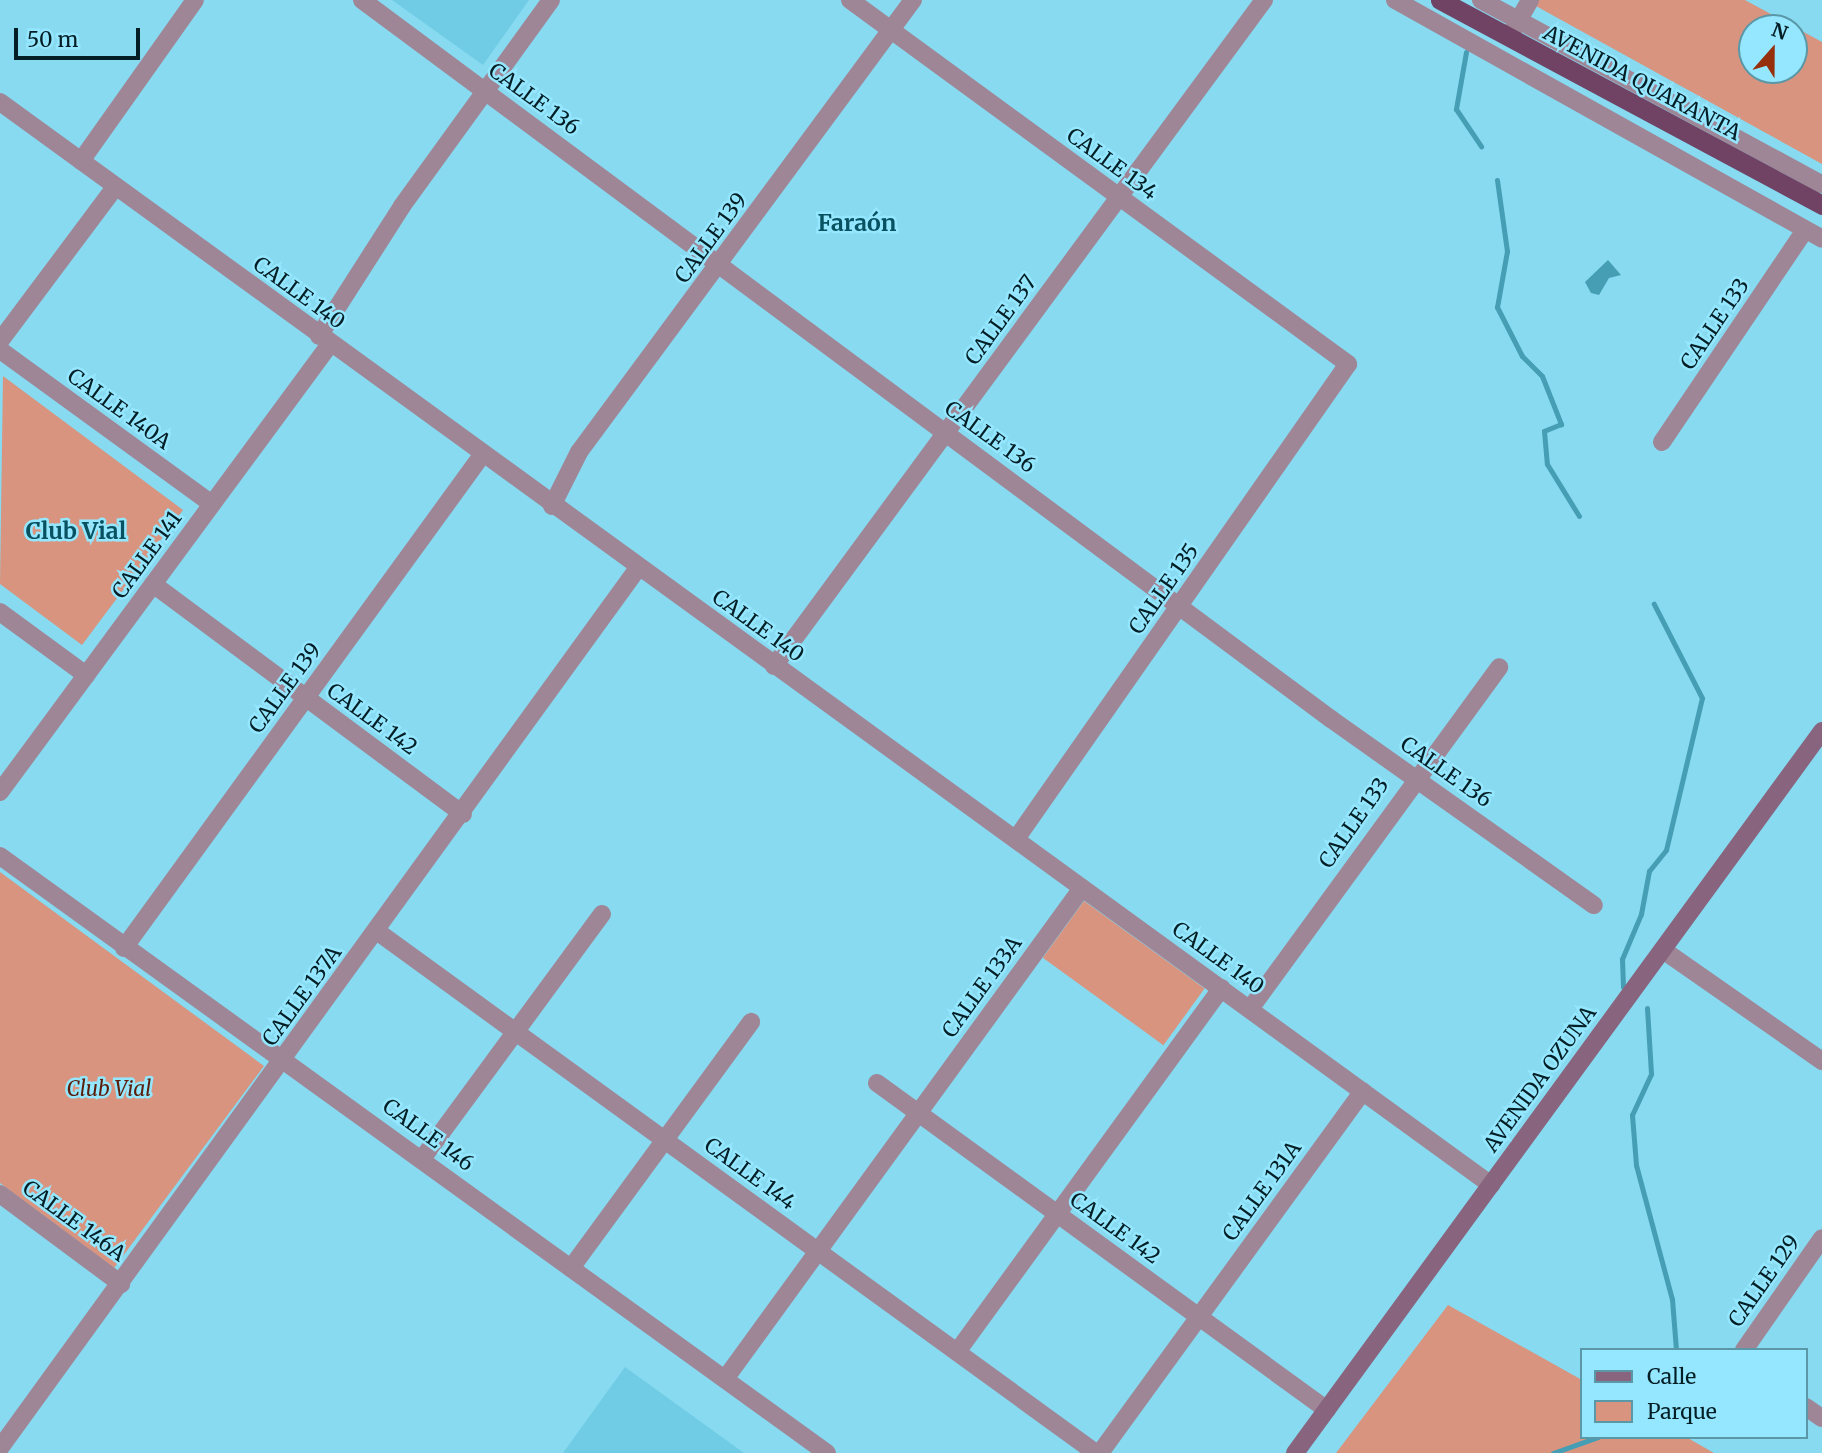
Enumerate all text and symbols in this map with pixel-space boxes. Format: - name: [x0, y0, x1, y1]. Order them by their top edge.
- scale bar: [18, 14, 144, 58]
- north arrow: [1738, 14, 1808, 84]
- text: N: [1768, 17, 1791, 45]
- street label: AVENIDA QUARANTA: [1539, 20, 1745, 146]
- text: 50 m: [27, 26, 78, 53]
- street label: CALLE 136: [484, 58, 584, 140]
- street label: CALLE 134: [1062, 123, 1162, 205]
- street label: CALLE 139: [670, 188, 752, 288]
- district label: Faraón: [818, 209, 896, 237]
- street label: CALLE 140: [248, 251, 350, 335]
- street label: CALLE 137: [960, 270, 1042, 370]
- street label: CALLE 133: [1675, 274, 1755, 374]
- street label: CALLE 140A: [63, 363, 175, 455]
- street label: CALLE 136: [940, 396, 1040, 478]
- street label: CALLE 141: [107, 506, 187, 604]
- district label: Club Vial: [26, 517, 126, 545]
- street label: CALLE 135: [1124, 539, 1204, 639]
- street label: CALLE 140: [707, 584, 809, 668]
- street label: CALLE 139: [244, 638, 326, 738]
- street label: CALLE 142: [322, 678, 422, 760]
- street label: CALLE 136: [1395, 731, 1497, 813]
- street label: CALLE 133: [1314, 773, 1394, 873]
- street label: CALLE 140: [1167, 916, 1269, 1000]
- street label: CALLE 133A: [937, 932, 1027, 1042]
- street label: CALLE 137A: [257, 941, 347, 1051]
- street label: AVENIDA OZUNA: [1479, 1001, 1601, 1157]
- park label: Club Vial: [66, 1076, 152, 1102]
- street label: CALLE 146: [378, 1094, 478, 1176]
- street label: CALLE 144: [699, 1132, 801, 1216]
- street label: CALLE 131A: [1217, 1136, 1307, 1246]
- street label: CALLE 146A: [18, 1175, 130, 1267]
- street label: CALLE 142: [1065, 1187, 1165, 1269]
- street label: CALLE 129: [1723, 1230, 1805, 1332]
- legend: [1580, 1348, 1808, 1439]
- text: Calle: [1647, 1363, 1696, 1390]
- text: Parque: [1647, 1398, 1717, 1425]

